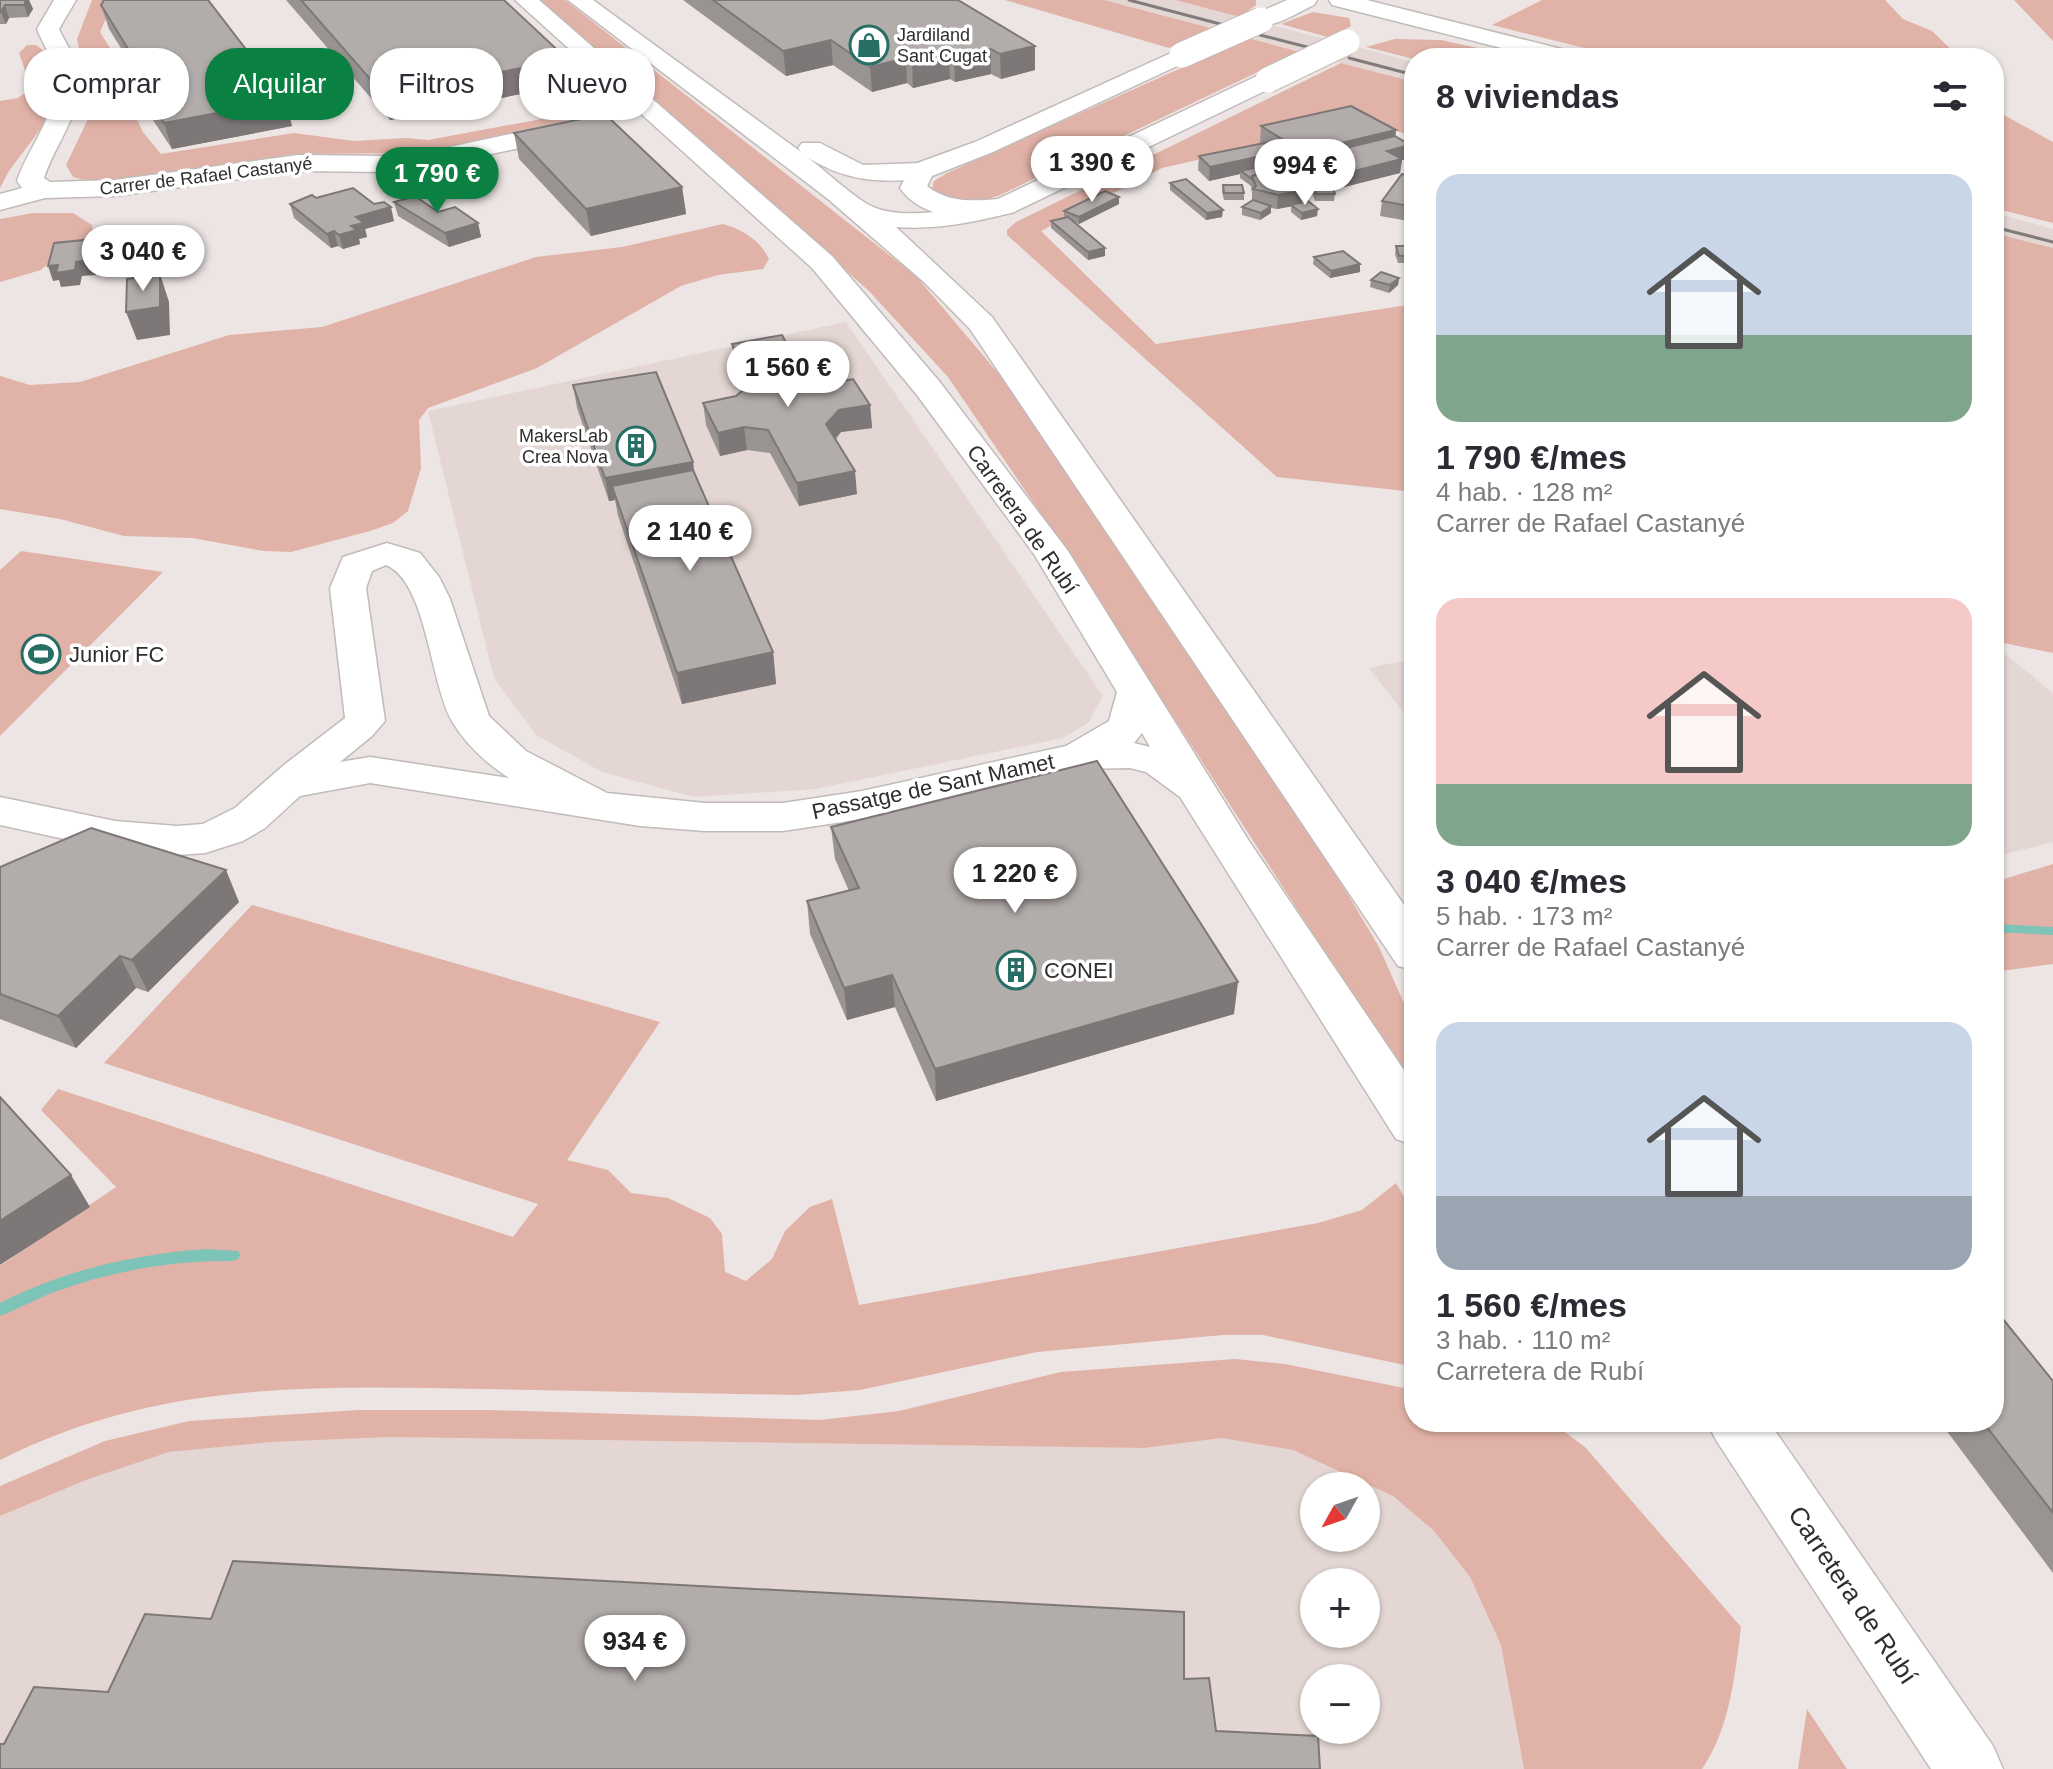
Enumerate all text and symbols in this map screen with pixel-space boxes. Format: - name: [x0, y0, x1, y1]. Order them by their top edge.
- shop icon: Jardiland Sant Cugat: [848, 24, 890, 66]
- place label: Jardiland Sant Cugat: [897, 25, 987, 66]
- chip: Comprar: [24, 48, 189, 120]
- chip: Alquilar: [205, 48, 354, 120]
- chip: Filtros: [370, 48, 503, 120]
- chip: Nuevo: [519, 48, 655, 120]
- icon: filters: [1928, 74, 1972, 118]
- text: 8 viviendas: [1436, 77, 1619, 115]
- pin: 1 390 €: [1018, 136, 1166, 204]
- pin: 994 €: [1249, 139, 1361, 207]
- pin: 1 790 €: [363, 147, 511, 215]
- text: 1 390 €: [1049, 147, 1135, 177]
- text: 994 €: [1272, 150, 1338, 180]
- street label: Carrer de Rafael Castanyé: [99, 153, 313, 199]
- text: 1 790 €: [394, 158, 480, 188]
- pin: 3 040 €: [69, 225, 217, 293]
- icon: home: [1632, 226, 1776, 370]
- text: 3 040 €: [100, 236, 186, 266]
- pin: 1 560 €: [714, 341, 862, 409]
- text: 1 560 €: [745, 352, 831, 382]
- building icon: MakersLab Crea Nova: [615, 425, 657, 467]
- place label: MakersLab Crea Nova: [519, 426, 609, 467]
- text: 1 790 €/mes: [1436, 438, 1627, 476]
- street label: Carretera de Rubí: [962, 440, 1083, 599]
- text: 4 hab. · 128 m²: [1436, 477, 1612, 507]
- pin: 2 140 €: [616, 505, 764, 573]
- text: Carrer de Rafael Castanyé: [1436, 508, 1745, 538]
- text: 2 140 €: [647, 516, 733, 546]
- sports icon: Junior FC: [20, 633, 62, 675]
- place label: Junior FC: [69, 642, 164, 667]
- icon: home: [1632, 650, 1776, 794]
- street label: Passatge de Sant Mamet: [810, 749, 1057, 824]
- pin: 1 220 €: [941, 847, 1089, 915]
- text: 1 220 €: [972, 858, 1058, 888]
- text: 3 040 €/mes: [1436, 862, 1627, 900]
- text: 5 hab. · 173 m²: [1436, 901, 1612, 931]
- text: Carrer de Rafael Castanyé: [1436, 932, 1745, 962]
- building icon: CONEI: [995, 949, 1037, 991]
- place label: CONEI: [1044, 958, 1114, 983]
- icon: home: [1632, 1074, 1776, 1218]
- text: 1 560 €/mes: [1436, 1286, 1627, 1324]
- text: 3 hab. · 110 m²: [1436, 1325, 1610, 1355]
- text: Carretera de Rubí: [1436, 1356, 1644, 1386]
- north arrow: [1300, 1472, 1380, 1552]
- map controls: [1300, 1472, 1380, 1744]
- street label: Carretera de Rubí: [1782, 1500, 1924, 1690]
- button: +: [1300, 1568, 1380, 1648]
- pin: 934 €: [579, 1615, 691, 1683]
- text: 934 €: [602, 1626, 668, 1656]
- button: −: [1300, 1664, 1380, 1744]

